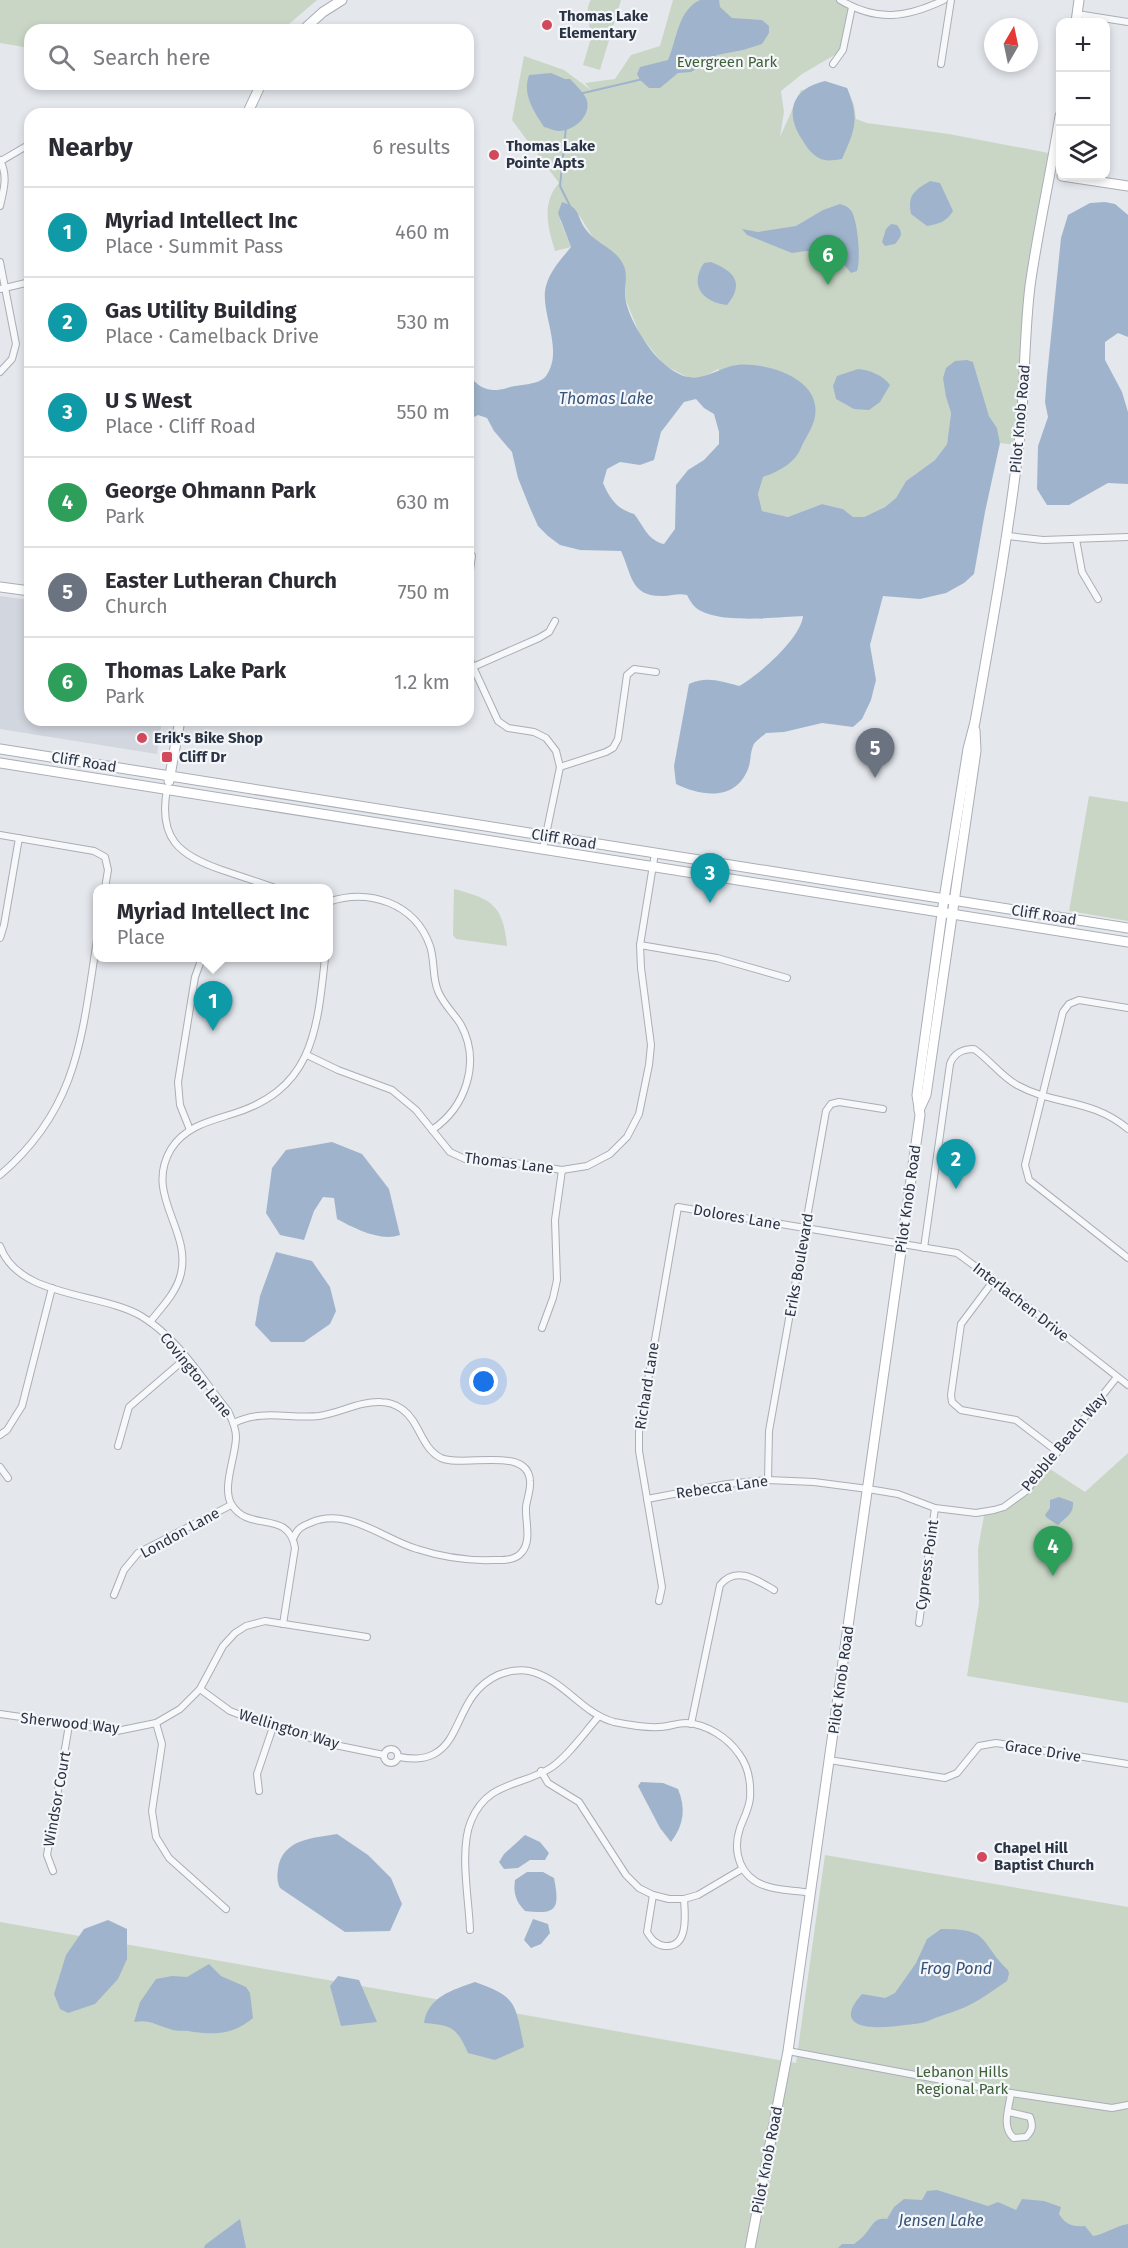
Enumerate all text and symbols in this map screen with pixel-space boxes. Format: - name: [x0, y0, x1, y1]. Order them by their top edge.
- place label: Thomas Lake Elementary: [559, 7, 648, 42]
- marker: Thomas Lake Elementary: [540, 18, 554, 32]
- north arrow: [984, 18, 1038, 72]
- map controls: [1056, 18, 1110, 180]
- button: +: [1056, 18, 1110, 72]
- search box: [24, 24, 474, 90]
- icon: search: [45, 41, 78, 74]
- text: Search here: [93, 44, 211, 71]
- park label: Evergreen Park: [677, 53, 778, 71]
- button: −: [1056, 72, 1110, 126]
- button: layers: [1056, 126, 1110, 180]
- text: Nearby: [48, 132, 133, 163]
- text: 6 results: [373, 135, 450, 159]
- place label: Thomas Lake Pointe Apts: [506, 137, 595, 172]
- marker: Thomas Lake Pointe Apts: [487, 148, 501, 162]
- text: Myriad Intellect Inc: [105, 207, 298, 234]
- text: 1: [63, 220, 72, 244]
- text: 460 m: [395, 220, 450, 244]
- text: Place · Summit Pass: [105, 234, 283, 258]
- pin: 6: [808, 236, 848, 285]
- text: Gas Utility Building: [105, 297, 297, 324]
- text: 2: [62, 310, 73, 334]
- text: 530 m: [397, 310, 450, 334]
- text: Place · Camelback Drive: [105, 324, 319, 348]
- street label: Pilot Knob Road: [1006, 364, 1034, 474]
- text: U S West: [105, 387, 192, 414]
- water label: Thomas Lake: [559, 389, 653, 408]
- text: 3: [62, 400, 73, 424]
- text: 550 m: [396, 400, 450, 424]
- text: Place · Cliff Road: [105, 414, 256, 438]
- text: George Ohmann Park: [105, 477, 316, 504]
- text: 4: [62, 490, 73, 514]
- text: 630 m: [396, 490, 450, 514]
- text: Park: [105, 504, 144, 528]
- text: Easter Lutheran Church: [105, 567, 337, 594]
- text: 5: [62, 580, 73, 604]
- text: 750 m: [398, 580, 450, 604]
- text: Church: [105, 594, 168, 618]
- text: Thomas Lake Park: [105, 657, 286, 684]
- text: 6: [62, 670, 73, 694]
- text: 1.2 km: [394, 670, 450, 694]
- text: Park: [105, 684, 144, 708]
- pin: 5: [856, 728, 894, 778]
- place label: Erik's Bike Shop: [154, 729, 263, 747]
- marker: Erik's Bike Shop: [135, 731, 149, 745]
- street label: Cliff Road: [50, 748, 118, 776]
- place label: Cliff Dr: [179, 748, 227, 766]
- marker: Cliff Dr: [160, 750, 174, 764]
- street label: Cliff Road: [530, 825, 598, 853]
- pin: 3: [690, 854, 730, 903]
- popup: [93, 884, 333, 962]
- text: Myriad Intellect Inc: [117, 898, 309, 925]
- street label: Cliff Road: [1010, 901, 1078, 929]
- text: Place: [117, 925, 165, 949]
- pin: 1: [194, 982, 232, 1031]
- pin: 2: [936, 1140, 976, 1189]
- street label: Pilot Knob Road: [891, 1144, 925, 1254]
- street label: Thomas Lane: [463, 1149, 555, 1177]
- street label: Dolores Lane: [692, 1200, 782, 1234]
- street label: Eriks Boulevard: [781, 1212, 817, 1318]
- street label: Interlachen Drive: [969, 1259, 1073, 1345]
- street label: Covington Lane: [156, 1329, 236, 1421]
- street label: Richard Lane: [631, 1341, 663, 1431]
- your location: [469, 1367, 498, 1396]
- street label: Pebble Beach Way: [1017, 1389, 1111, 1495]
- street label: Rebecca Lane: [675, 1472, 769, 1502]
- street label: London Lane: [137, 1504, 223, 1562]
- street label: Cypress Point: [912, 1518, 942, 1611]
- pin: 4: [1034, 1526, 1072, 1576]
- street label: Pilot Knob Road: [824, 1625, 858, 1735]
- street label: Wellington Way: [237, 1705, 342, 1753]
- street label: Sherwood Way: [20, 1709, 121, 1737]
- street label: Grace Drive: [1004, 1736, 1082, 1766]
- street label: Windsor Court: [40, 1749, 74, 1848]
- place label: Chapel Hill Baptist Church: [994, 1839, 1094, 1874]
- marker: Chapel Hill Baptist Church: [975, 1850, 989, 1864]
- water label: Frog Pond: [920, 1959, 992, 1978]
- park label: Lebanon Hills Regional Park: [916, 2063, 1009, 2098]
- street label: Pilot Knob Road: [748, 2105, 786, 2215]
- water label: Jensen Lake: [898, 2211, 984, 2230]

